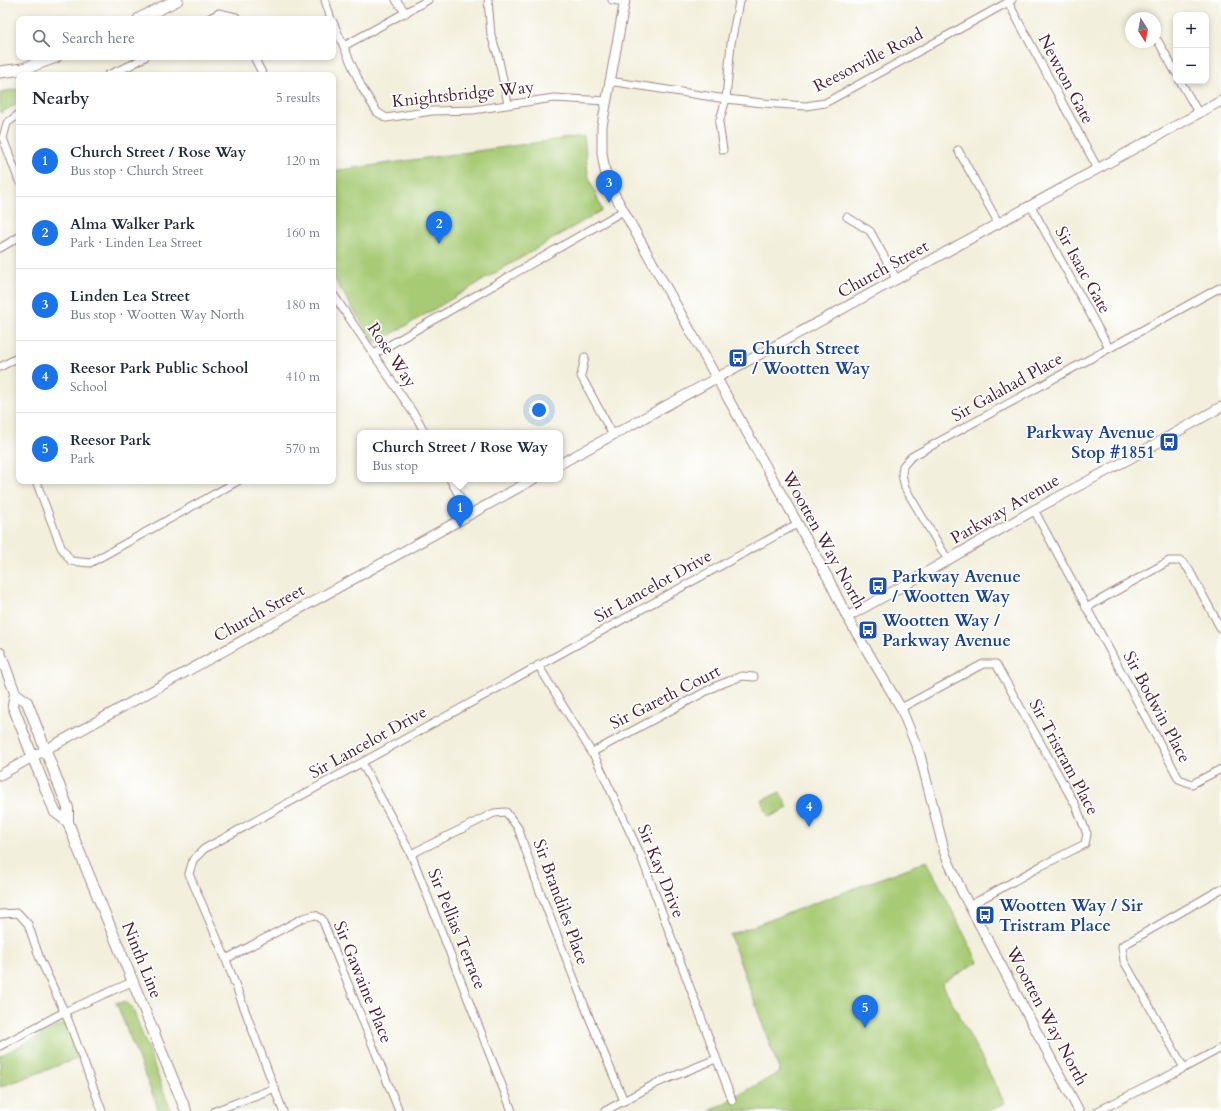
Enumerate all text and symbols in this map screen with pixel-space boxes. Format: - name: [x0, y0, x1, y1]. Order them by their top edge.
- north arrow: [1125, 12, 1161, 48]
- map controls: [1173, 12, 1209, 84]
- button: +: [1173, 12, 1209, 48]
- search box: [16, 16, 336, 60]
- street label: Reesorville Road: [809, 23, 927, 97]
- icon: search: [30, 27, 52, 49]
- text: Search here: [62, 28, 135, 48]
- street label: Newton Gate: [1033, 30, 1099, 128]
- button: −: [1173, 48, 1209, 84]
- street label: Knightsbridge Way: [391, 75, 535, 113]
- text: Nearby: [32, 87, 89, 110]
- text: 5 results: [276, 89, 320, 107]
- text: Church Street / Rose Way: [70, 142, 246, 162]
- text: 1: [42, 152, 48, 170]
- text: 120 m: [286, 152, 320, 170]
- text: Bus stop · Church Street: [70, 162, 203, 180]
- pin: 3: [596, 170, 622, 203]
- pin: 2: [426, 211, 452, 244]
- text: Alma Walker Park: [70, 214, 195, 234]
- street label: Sir Isaac Gate: [1050, 222, 1116, 318]
- text: 2: [42, 224, 48, 242]
- text: 160 m: [286, 224, 320, 242]
- text: Park · Linden Lea Street: [70, 234, 202, 252]
- street label: Church Street: [834, 234, 933, 303]
- text: Linden Lea Street: [70, 286, 190, 306]
- text: 3: [42, 296, 48, 314]
- text: 180 m: [286, 296, 320, 314]
- text: Bus stop · Wootten Way North: [70, 306, 244, 324]
- street label: Rose Way: [362, 318, 422, 392]
- place label: Church Street / Wootten Way: [752, 337, 870, 380]
- bus stop icon: Church Street / Wootten Way: [727, 347, 749, 369]
- street label: Sir Galahad Place: [947, 347, 1067, 427]
- text: Reesor Park Public School: [70, 358, 248, 378]
- text: 4: [42, 368, 48, 386]
- text: 410 m: [286, 368, 320, 386]
- text: School: [70, 378, 107, 396]
- your location: [529, 400, 549, 420]
- place label: Parkway Avenue Stop #1851: [1026, 421, 1155, 464]
- text: Reesor Park: [70, 430, 151, 450]
- popup: [357, 430, 563, 482]
- bus stop icon: Parkway Avenue Stop #1851: [1158, 431, 1180, 453]
- text: Church Street / Rose Way: [372, 437, 548, 457]
- text: 5: [42, 440, 48, 458]
- text: 570 m: [286, 440, 320, 458]
- text: Park: [70, 450, 95, 468]
- text: Bus stop: [372, 457, 418, 475]
- street label: Wootten Way North: [776, 466, 872, 614]
- street label: Parkway Avenue: [946, 468, 1064, 550]
- pin: 1: [447, 495, 473, 528]
- street label: Sir Lancelot Drive: [590, 544, 716, 628]
- place label: Parkway Avenue / Wootten Way: [892, 565, 1021, 608]
- bus stop icon: Parkway Avenue / Wootten Way: [867, 575, 889, 597]
- street label: Church Street: [210, 578, 309, 647]
- place label: Wootten Way / Parkway Avenue: [881, 609, 1011, 652]
- bus stop icon: Wootten Way / Parkway Avenue: [857, 619, 879, 641]
- street label: Sir Bodwin Place: [1118, 647, 1196, 767]
- street label: Sir Gareth Court: [606, 659, 725, 735]
- street label: Sir Tristram Place: [1024, 695, 1104, 819]
- street label: Sir Lancelot Drive: [305, 700, 431, 784]
- pin: 4: [796, 794, 822, 827]
- street label: Sir Kay Drive: [632, 821, 690, 921]
- street label: Sir Brandiles Place: [528, 836, 594, 968]
- street label: Sir Pellias Terrace: [422, 865, 492, 993]
- place label: Wootten Way / Sir Tristram Place: [998, 894, 1143, 937]
- bus stop icon: Wootten Way / Sir Tristram Place: [974, 904, 996, 926]
- street label: Ninth Line: [116, 918, 168, 1002]
- street label: Sir Gawaine Place: [328, 918, 398, 1046]
- street label: Wootten Way North: [1000, 942, 1094, 1090]
- pin: 5: [852, 995, 878, 1028]

